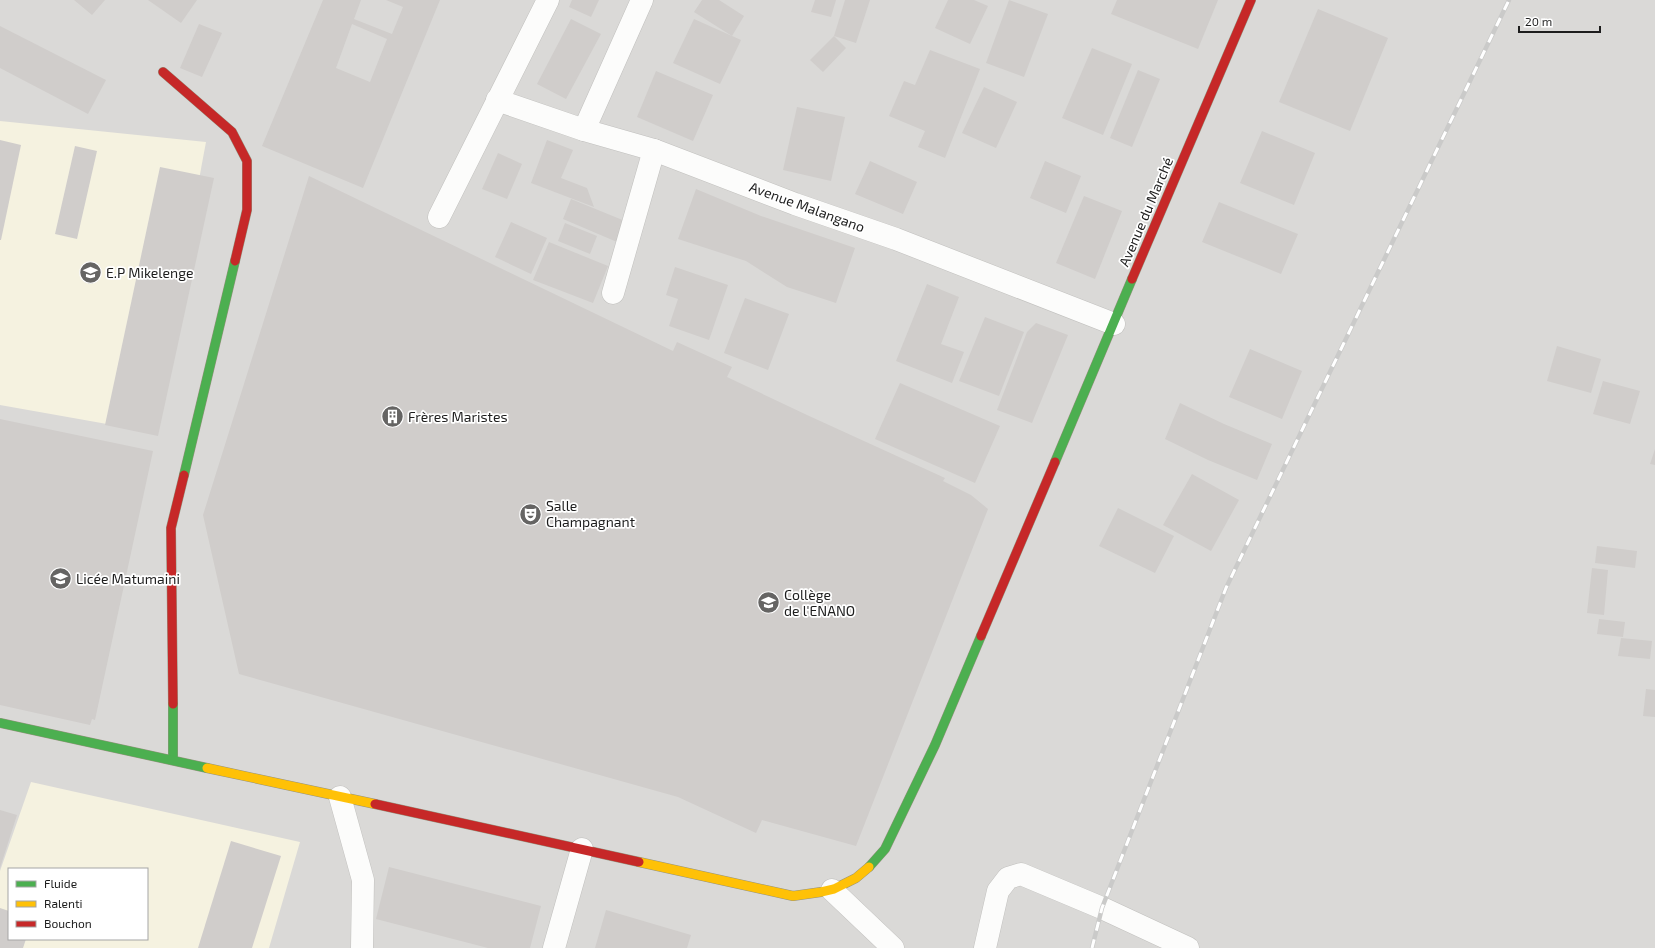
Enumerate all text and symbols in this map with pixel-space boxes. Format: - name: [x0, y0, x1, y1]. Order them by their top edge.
- scale bar: [1519, 8, 1600, 34]
- text: 20 m: [1525, 14, 1552, 28]
- street label: Avenue du Marché: [1115, 155, 1176, 269]
- street label: Avenue Malangano: [747, 178, 867, 235]
- school or university icon: E.P Mikelenge: [78, 260, 104, 286]
- place label: E.P Mikelenge: [106, 264, 193, 281]
- building icon: Frères Maristes: [380, 404, 406, 430]
- place label: Frères Maristes: [408, 408, 508, 425]
- place label: Salle Champagnant: [546, 497, 635, 530]
- theatre icon: Salle Champagnant: [517, 501, 543, 527]
- school or university icon: Licée Matumaini: [47, 566, 73, 592]
- place label: Licée Matumaini: [76, 570, 180, 587]
- place label: Collège de l'ENANO: [784, 586, 855, 619]
- school or university icon: Collège de l'ENANO: [756, 590, 782, 616]
- legend: [8, 868, 148, 940]
- text: Fluide: [44, 876, 77, 890]
- text: Ralenti: [44, 896, 83, 910]
- text: Bouchon: [44, 916, 92, 930]

